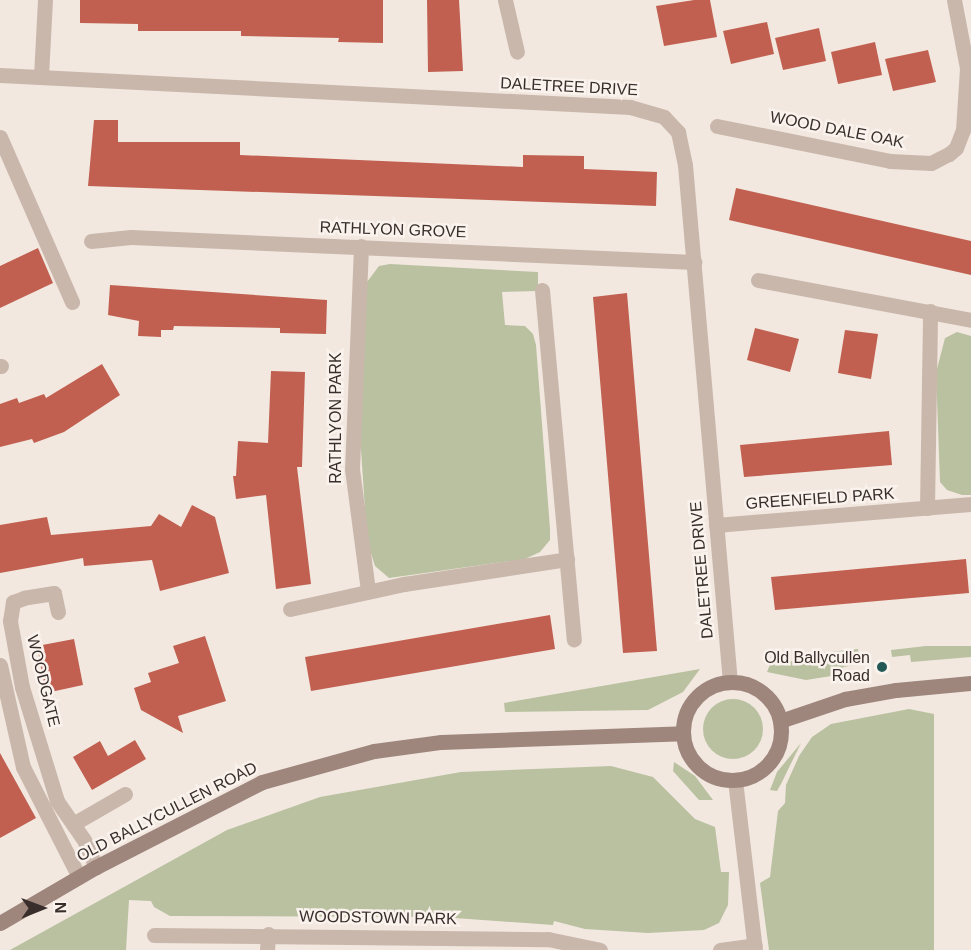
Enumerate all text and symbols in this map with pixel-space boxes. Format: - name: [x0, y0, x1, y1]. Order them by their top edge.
- street label: DALETREE DRIVE: [500, 74, 638, 100]
- street label: WOOD DALE OAK: [768, 108, 906, 152]
- street label: RATHLYON GROVE: [319, 218, 467, 242]
- street label: RATHLYON PARK: [326, 352, 346, 484]
- street label: GREENFIELD PARK: [745, 484, 895, 514]
- street label: DALETREE DRIVE: [686, 501, 718, 639]
- street label: WOODGATE: [22, 633, 64, 729]
- place label: Old Ballycullen Road: [764, 648, 870, 686]
- marker: Old Ballycullen Road: [875, 660, 889, 674]
- street label: OLD BALLYCULLEN ROAD: [74, 758, 260, 866]
- north arrow: [12, 878, 72, 938]
- text: N: [52, 902, 69, 914]
- street label: WOODSTOWN PARK: [299, 907, 457, 929]

